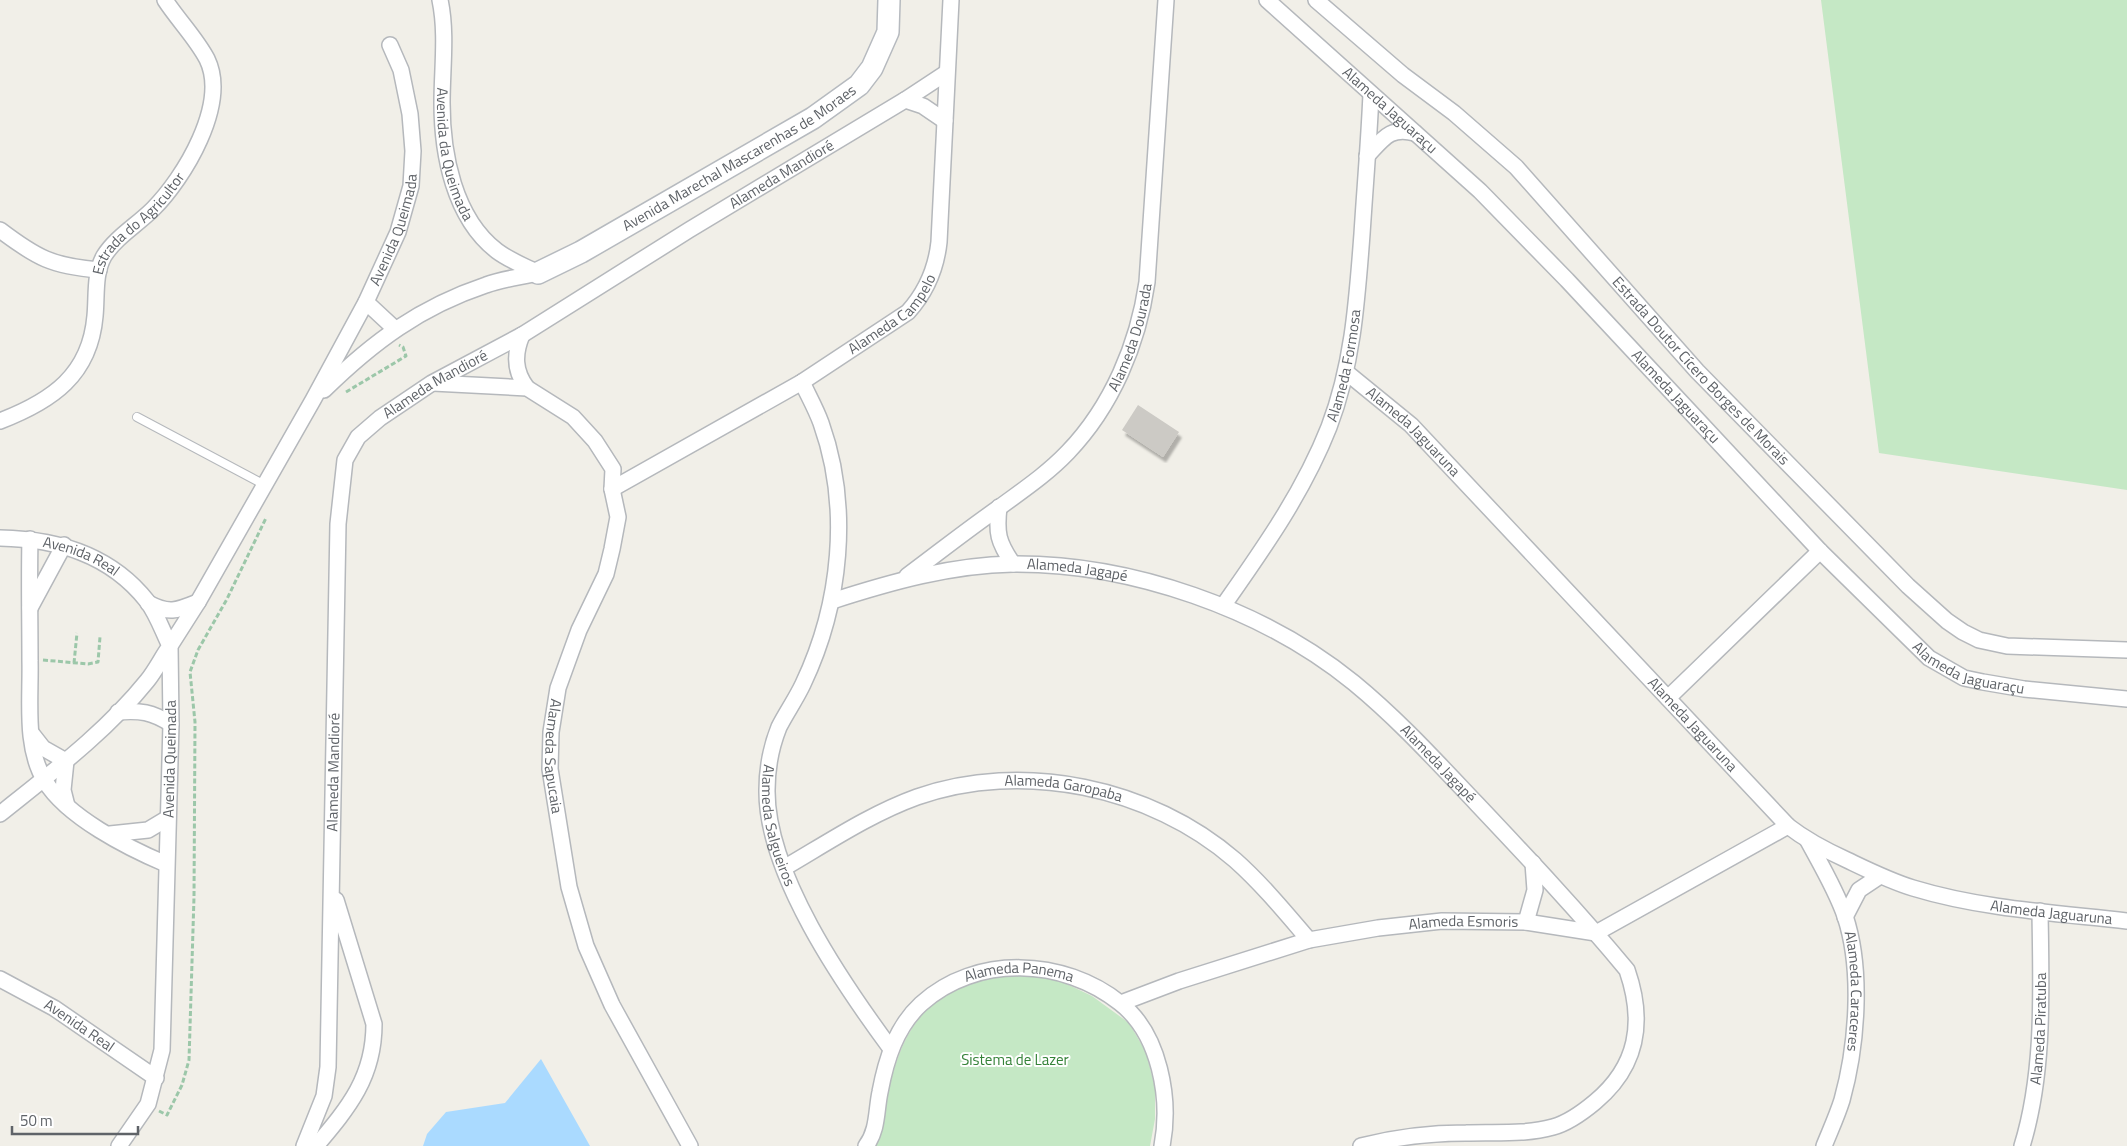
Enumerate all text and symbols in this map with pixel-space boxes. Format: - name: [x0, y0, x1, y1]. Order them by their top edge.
- street label: Alameda Jaguaraçu: [1337, 61, 1443, 159]
- street label: Avenida Marechal Mascarenhas de Moraes: [618, 79, 861, 237]
- street label: Avenida da Queimada: [431, 87, 480, 225]
- street label: Alameda Mandioré: [724, 133, 838, 214]
- street label: Estrada do Agricultor: [86, 167, 190, 277]
- street label: Avenida Queimada: [363, 173, 423, 289]
- street label: Alameda Campelo: [843, 270, 941, 360]
- street label: Estrada Doutor Cícero Borges de Morais: [1607, 271, 1795, 470]
- street label: Alameda Dourada: [1102, 281, 1158, 395]
- street label: Alameda Formosa: [1320, 308, 1366, 425]
- street label: Alameda Mandioré: [378, 343, 492, 424]
- street label: Alameda Jaguaraçu: [1626, 344, 1726, 448]
- street label: Alameda Jaguaruna: [1361, 381, 1466, 482]
- street label: Avenida Real: [41, 530, 125, 581]
- street label: Alameda Jagapé: [1027, 552, 1130, 587]
- street label: Alameda Jaguaraçu: [1907, 636, 2026, 700]
- street label: Alameda Jaguaruna: [1643, 672, 1744, 777]
- street label: Alameda Sapucaia: [539, 697, 569, 816]
- street label: Avenida Queimada: [156, 699, 182, 818]
- street label: Alameda Mandioré: [320, 713, 346, 832]
- street label: Alameda Jagapé: [1395, 719, 1482, 808]
- street label: Alameda Salgueiros: [756, 763, 802, 890]
- street label: Alameda Garopaba: [1004, 768, 1126, 808]
- street label: Alameda Jaguaruna: [1989, 893, 2114, 930]
- street label: Alameda Esmoris: [1407, 909, 1518, 936]
- street label: Alameda Caraceres: [1839, 929, 1868, 1053]
- street label: Alameda Panema: [961, 956, 1078, 988]
- street label: Alameda Piratuba: [2023, 972, 2052, 1086]
- street label: Avenida Real: [40, 993, 120, 1057]
- park label: Sistema de Lazer: [961, 1048, 1069, 1071]
- scale bar: [12, 1104, 139, 1136]
- text: 50 m: [20, 1109, 53, 1132]

